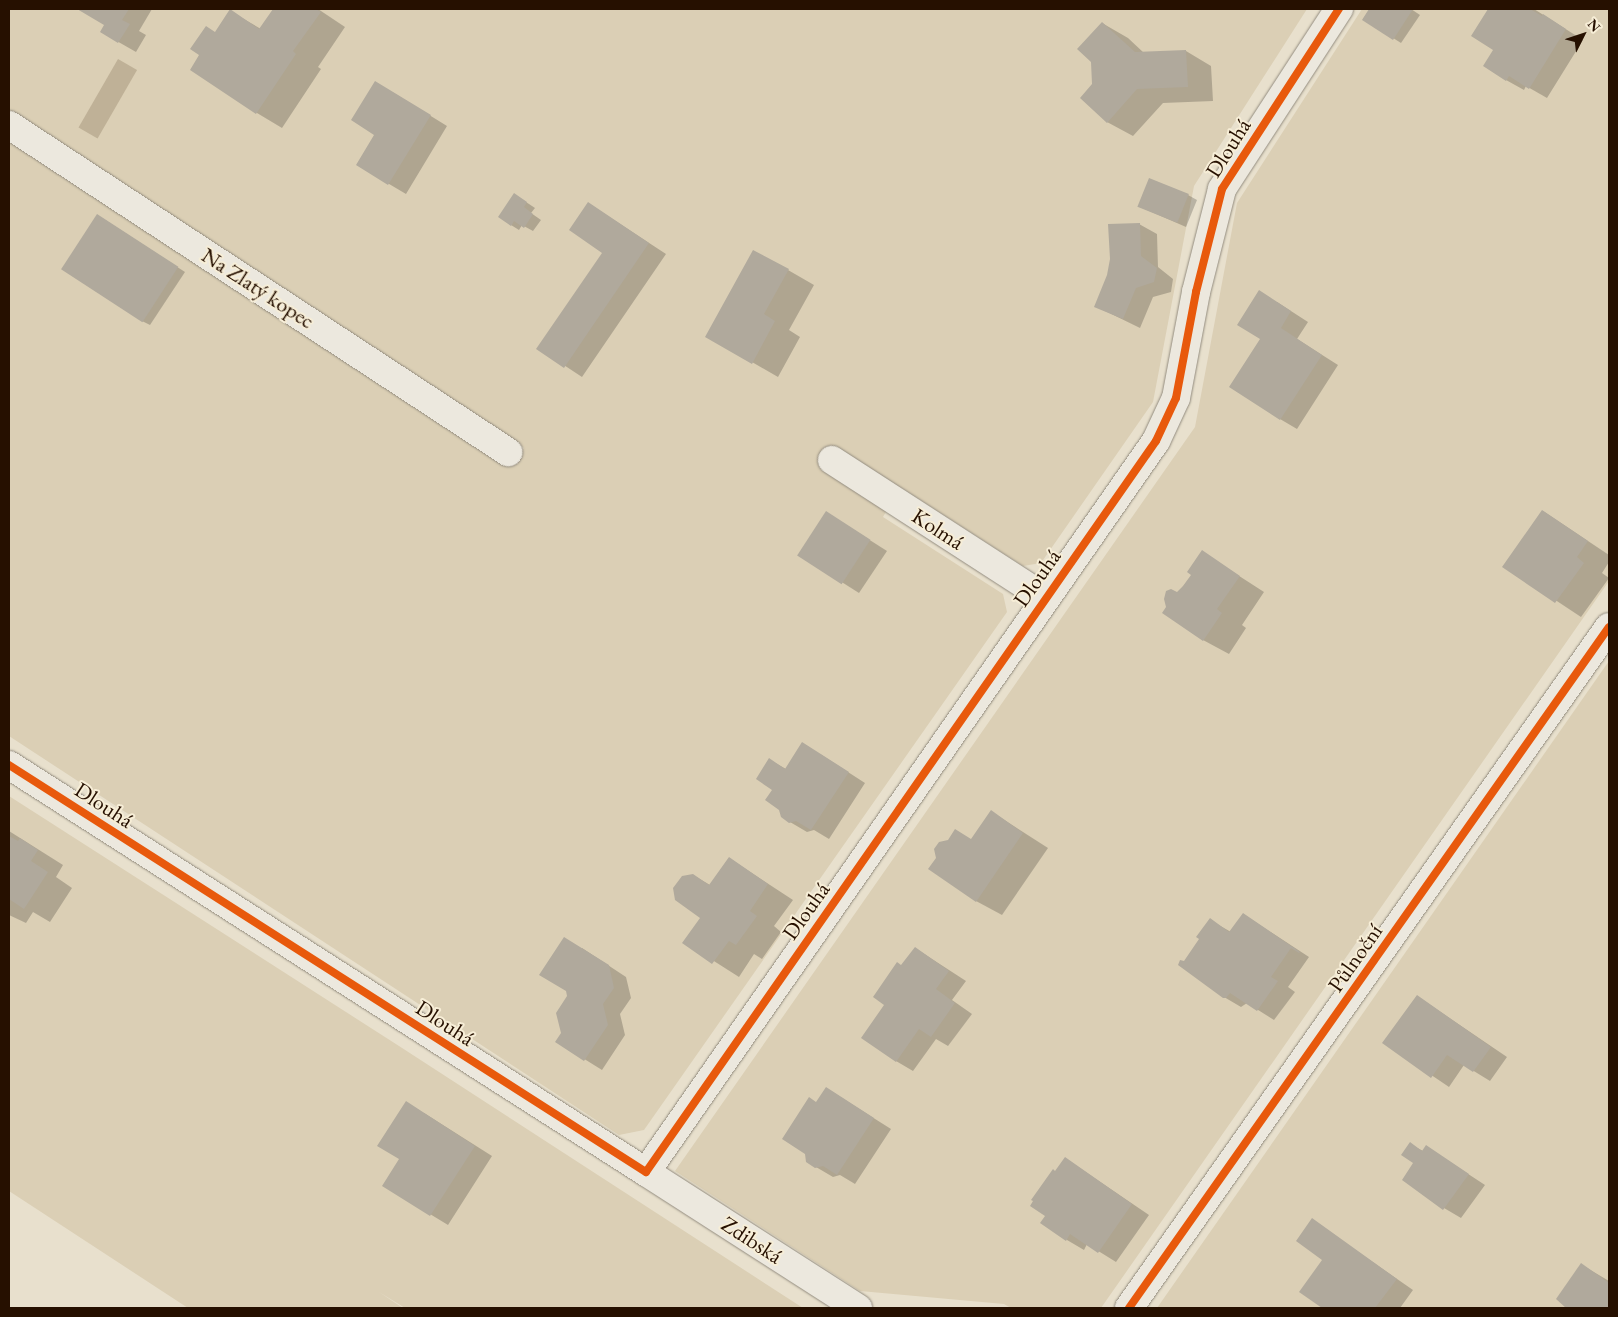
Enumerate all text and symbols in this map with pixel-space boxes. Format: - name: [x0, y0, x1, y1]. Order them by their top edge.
- north arrow: [1558, 10, 1608, 60]
- text: N: [1584, 15, 1605, 35]
- street label: Dlouhá: [1200, 114, 1256, 182]
- street label: Na Zlatý kopec: [197, 242, 319, 334]
- street label: Kolmá: [907, 502, 969, 556]
- street label: Dlouhá: [1008, 544, 1066, 612]
- street label: Dlouhá: [70, 776, 138, 834]
- street label: Dlouhá: [777, 877, 835, 945]
- street label: Půlnoční: [1322, 919, 1388, 997]
- street label: Dlouhá: [411, 994, 479, 1052]
- street label: Zdibská: [717, 1211, 787, 1269]

